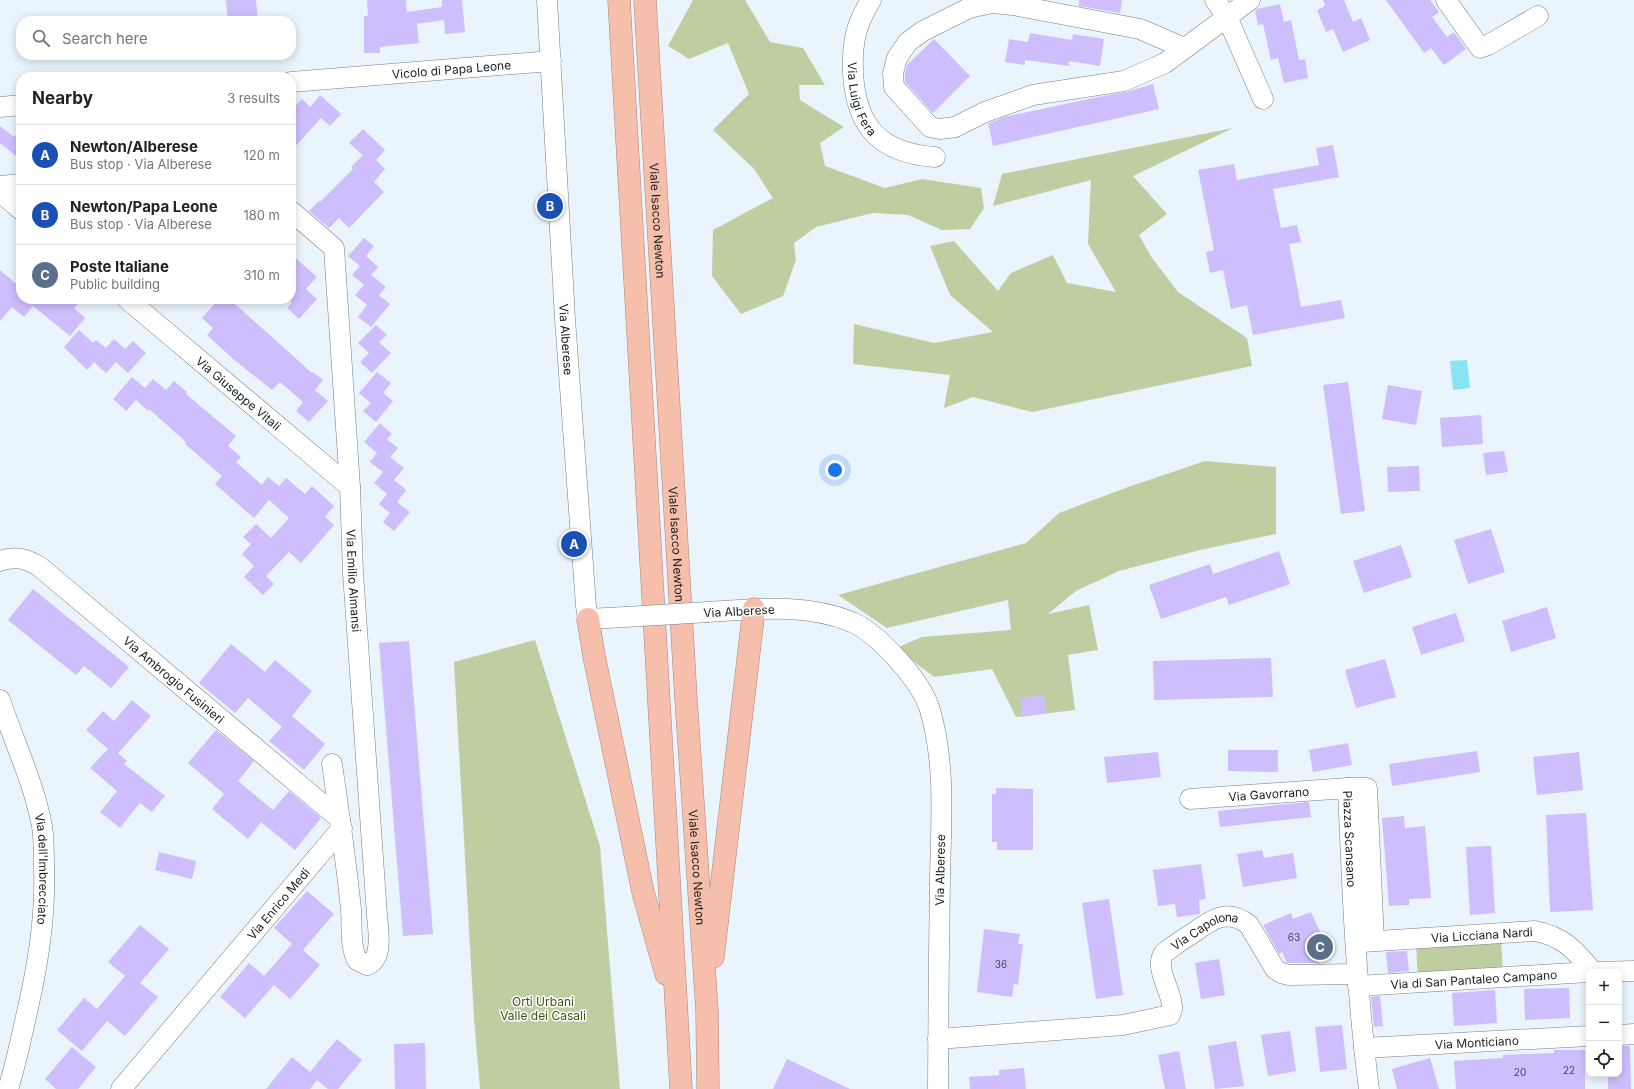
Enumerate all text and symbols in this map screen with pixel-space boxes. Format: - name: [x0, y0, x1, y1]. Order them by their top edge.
- search box: [16, 16, 296, 60]
- icon: search: [30, 27, 52, 49]
- text: Search here: [62, 29, 148, 48]
- street label: Vicolo di Papa Leone: [391, 57, 512, 81]
- street label: Via Luigi Fera: [845, 62, 880, 139]
- text: Nearby: [32, 88, 93, 108]
- text: 3 results: [227, 90, 280, 106]
- text: Newton/Alberese: [70, 137, 198, 156]
- text: A: [40, 147, 50, 163]
- text: 120 m: [244, 147, 280, 163]
- text: Bus stop · Via Alberese: [70, 156, 212, 172]
- street label: Viale Isacco Newton: [647, 162, 669, 279]
- pin: B: [537, 191, 563, 221]
- text: Newton/Papa Leone: [70, 197, 218, 216]
- text: B: [41, 207, 49, 223]
- text: 180 m: [243, 207, 280, 223]
- text: Bus stop · Via Alberese: [70, 216, 212, 232]
- text: Poste Italiane: [70, 257, 169, 276]
- text: C: [40, 267, 50, 283]
- text: 310 m: [243, 267, 280, 283]
- text: Public building: [70, 276, 160, 292]
- street label: Via Alberese: [557, 303, 577, 376]
- street label: Via Giuseppe Vitali: [193, 353, 284, 433]
- your location: [825, 460, 845, 480]
- street label: Viale Isacco Newton: [666, 486, 688, 602]
- street label: Via Emilio Almansi: [344, 529, 365, 633]
- pin: A: [561, 529, 587, 559]
- street label: Via Alberese: [703, 602, 775, 620]
- street label: Via Ambrogio Fusinieri: [120, 633, 228, 726]
- street label: Via Gavorrano: [1228, 783, 1310, 804]
- street label: Piazza Scansano: [1341, 790, 1360, 888]
- street label: Viale Isacco Newton: [686, 809, 709, 926]
- street label: Via dell'Imbrecciato: [32, 812, 52, 926]
- street label: Via Alberese: [932, 834, 948, 906]
- street label: Via Enrico Medi: [244, 865, 313, 942]
- street label: Via Capolona: [1168, 909, 1241, 953]
- street label: Via Licciana Nardi: [1430, 924, 1533, 945]
- house number: 63: [1288, 931, 1300, 943]
- pin: C: [1307, 932, 1333, 962]
- house number: 36: [995, 958, 1007, 970]
- street label: Via di San Pantaleo Campano: [1390, 966, 1558, 992]
- map controls: [1586, 969, 1622, 1077]
- button: +: [1586, 969, 1622, 1005]
- park label: Orti Urbani Valle dei Casali: [500, 994, 586, 1023]
- button: −: [1586, 1005, 1622, 1041]
- street label: Via Monticiano: [1434, 1032, 1519, 1052]
- button: locate: [1586, 1041, 1622, 1077]
- house number: 22: [1563, 1064, 1575, 1076]
- house number: 20: [1514, 1066, 1526, 1078]

